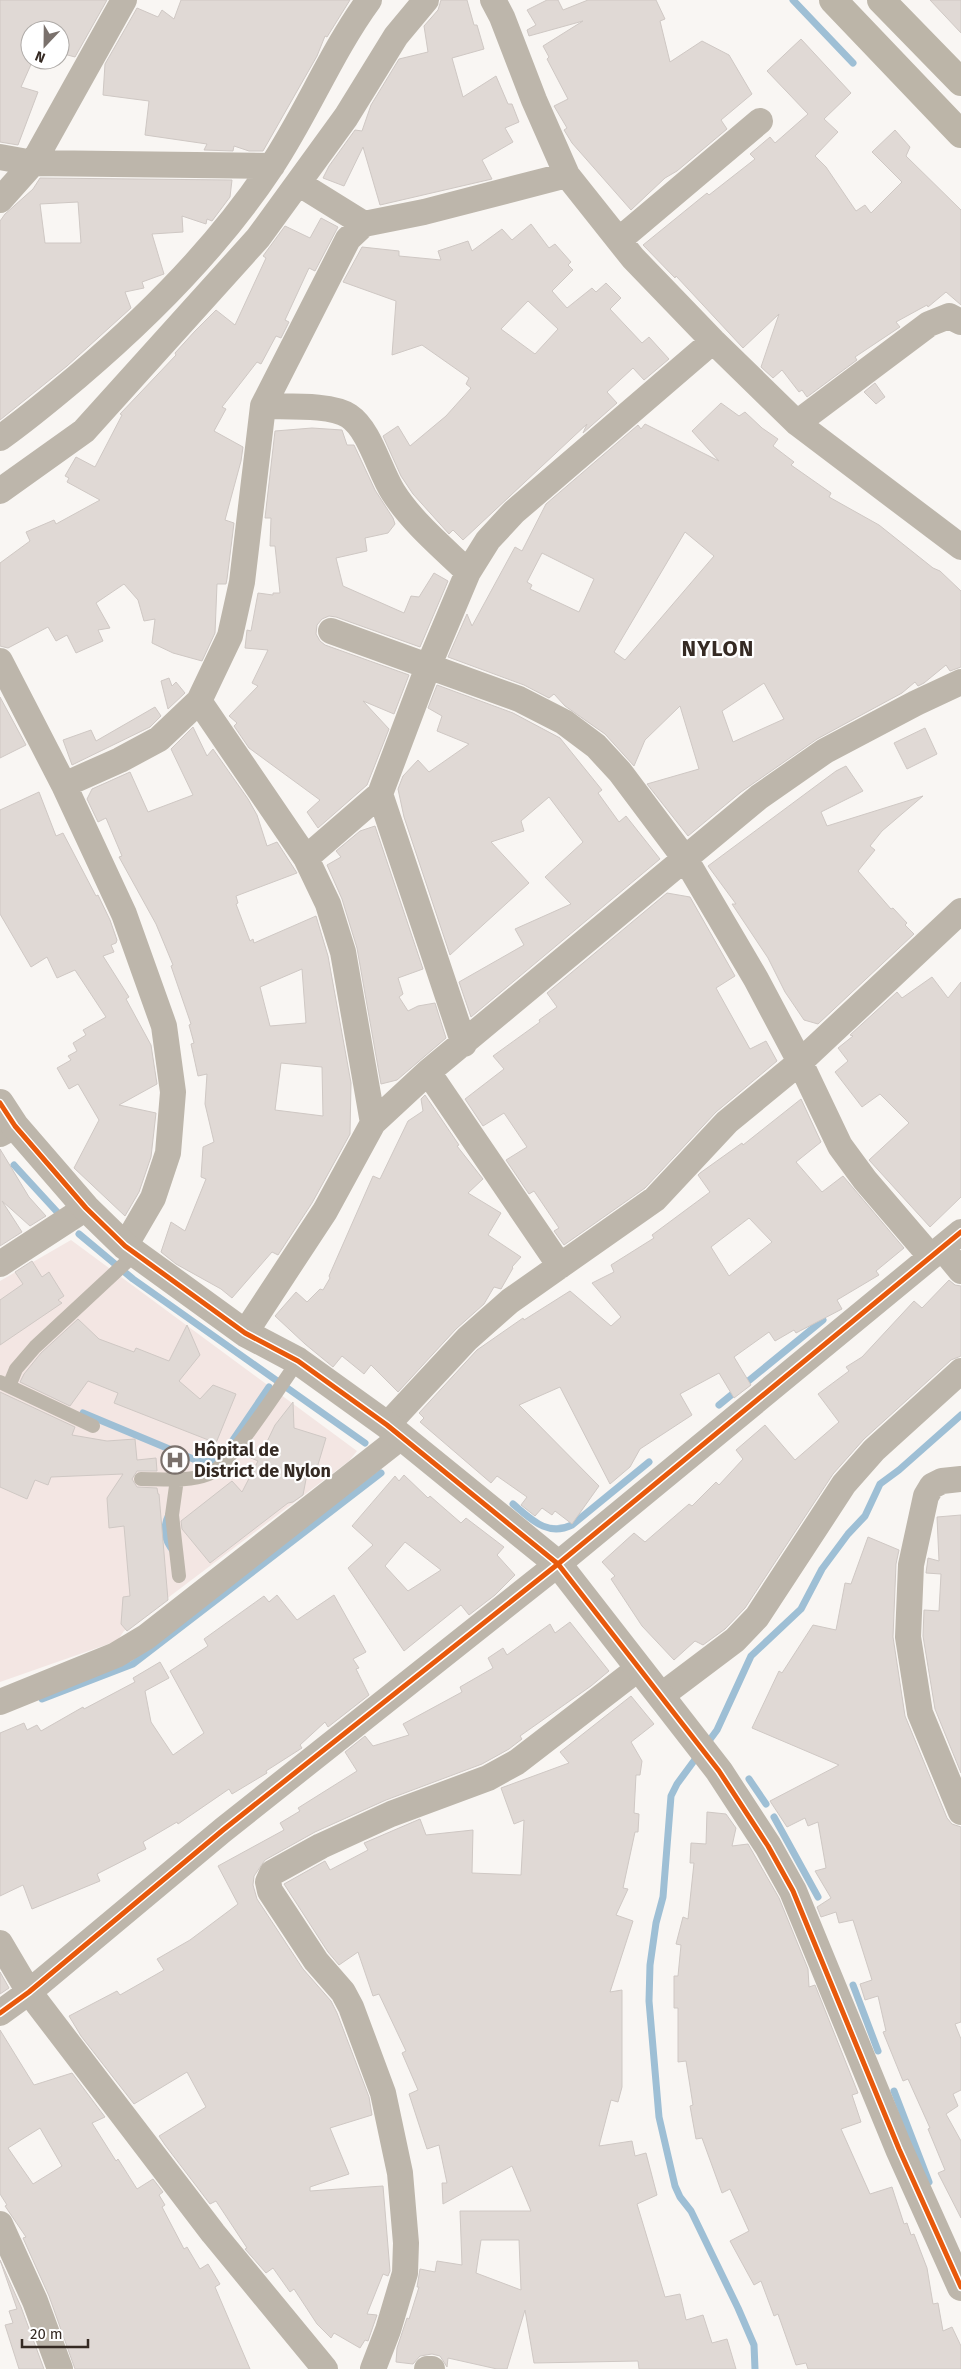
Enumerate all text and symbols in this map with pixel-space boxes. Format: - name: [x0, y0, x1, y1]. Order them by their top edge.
- north arrow: [20, 20, 70, 70]
- text: N: [33, 47, 48, 66]
- district label: NYLON: [682, 635, 754, 662]
- place label: Hôpital de District de Nylon: [194, 1439, 331, 1482]
- hospital icon: Hôpital de District de Nylon: [160, 1445, 190, 1475]
- scale bar: [22, 2316, 89, 2348]
- text: 20 m: [30, 2325, 63, 2343]

